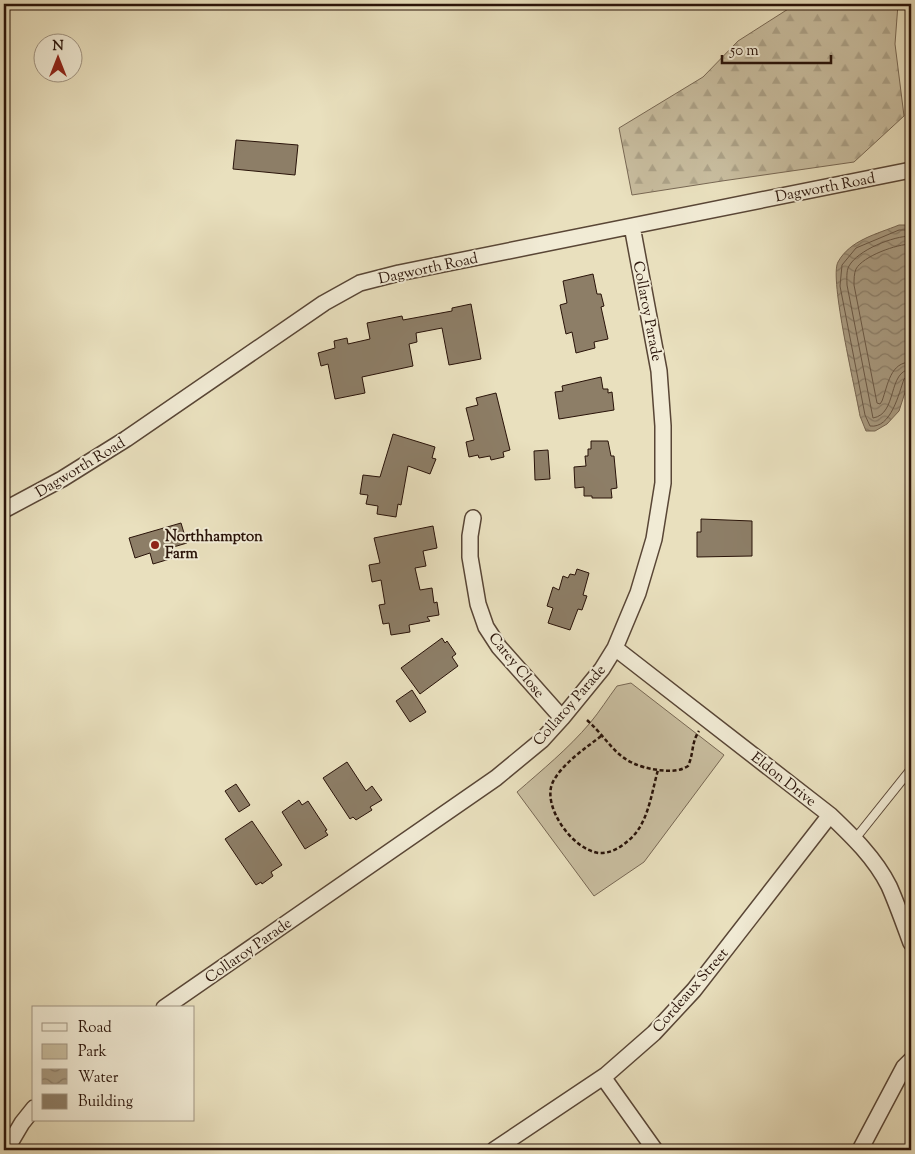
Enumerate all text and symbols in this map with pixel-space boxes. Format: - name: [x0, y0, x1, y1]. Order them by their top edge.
- north arrow: [32, 32, 82, 82]
- scale bar: [722, 32, 831, 64]
- text: N: [52, 37, 64, 57]
- text: 50 m: [729, 41, 759, 62]
- street label: Dagworth Road: [774, 168, 878, 208]
- street label: Dagworth Road: [377, 249, 481, 290]
- street label: Collaroy Parade: [627, 259, 667, 363]
- street label: Dagworth Road: [32, 433, 130, 503]
- place label: Northhampton Farm: [165, 527, 263, 565]
- marker: Northhampton Farm: [149, 539, 161, 551]
- street label: Carey Close: [483, 629, 549, 703]
- street label: Collaroy Parade: [529, 661, 611, 751]
- street label: Eldon Drive: [746, 748, 820, 812]
- street label: Collaroy Parade: [201, 914, 296, 989]
- street label: Cordeaux Street: [648, 944, 734, 1038]
- legend: [32, 1006, 195, 1122]
- text: Road: [78, 1018, 112, 1039]
- text: Park: [78, 1042, 107, 1063]
- text: Water: [78, 1068, 119, 1089]
- text: Building: [78, 1092, 133, 1113]

